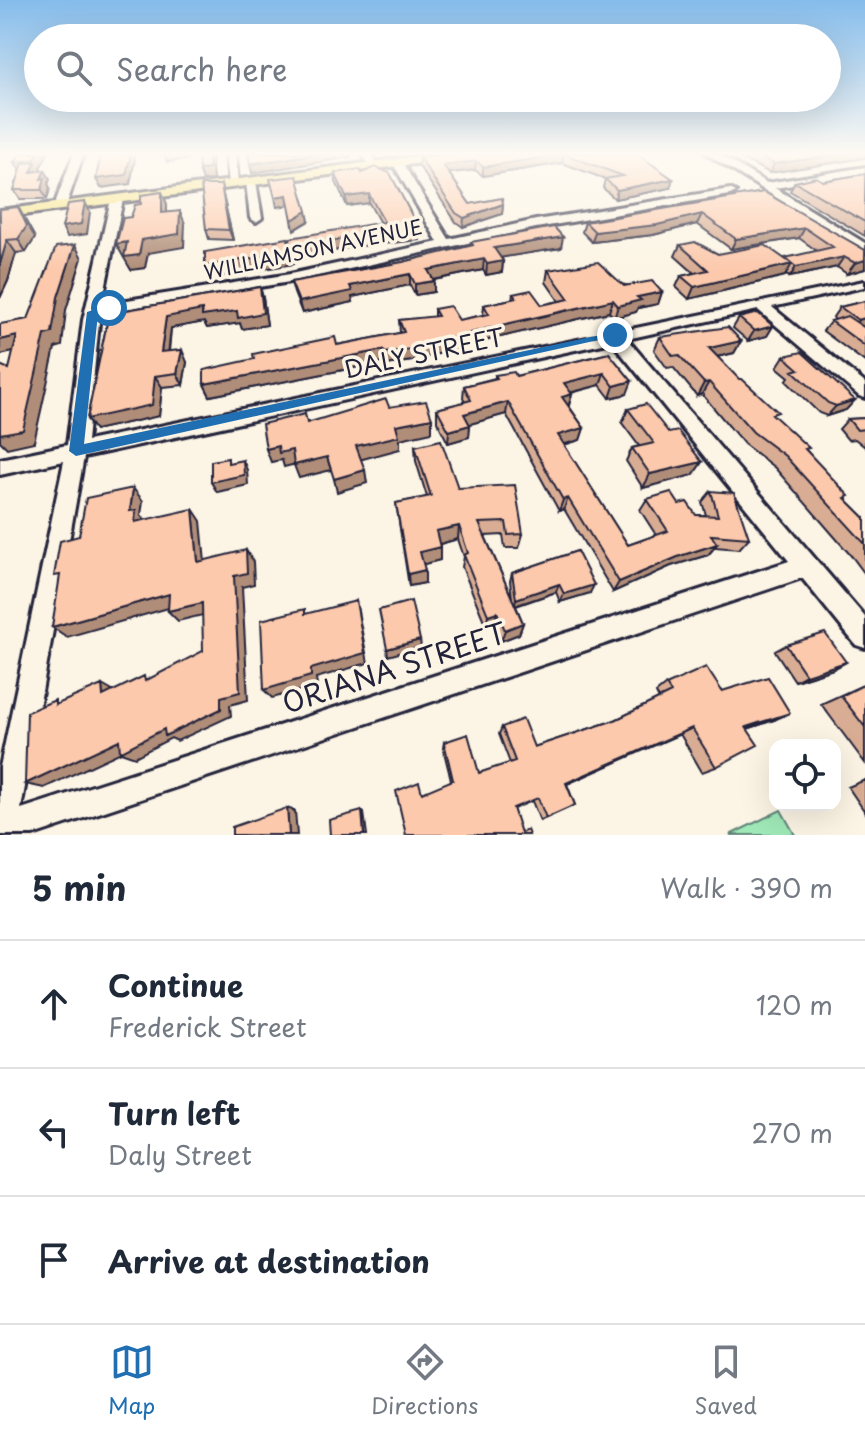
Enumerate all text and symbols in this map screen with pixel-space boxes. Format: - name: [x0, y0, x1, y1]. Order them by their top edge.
- search box: [24, 24, 841, 112]
- icon: search: [52, 46, 96, 90]
- text: Search here: [116, 46, 288, 91]
- street label: WILLIAMSON AVENUE: [201, 211, 425, 287]
- route start: [91, 290, 127, 326]
- street label: DALY STREET: [341, 317, 508, 386]
- route end: [597, 317, 633, 353]
- street label: ORIANA STREET: [276, 610, 512, 724]
- map controls: [769, 739, 841, 811]
- button: locate: [769, 739, 841, 811]
- text: 5 min: [32, 861, 126, 913]
- text: Walk · 390 m: [660, 868, 833, 907]
- text: Continue: [108, 962, 243, 1007]
- icon: ahead: [32, 982, 76, 1026]
- text: 120 m: [756, 985, 833, 1024]
- text: Frederick Street: [108, 1007, 307, 1046]
- text: Turn left: [108, 1090, 240, 1135]
- icon: left: [32, 1110, 76, 1154]
- text: 270 m: [752, 1113, 833, 1152]
- text: Daly Street: [108, 1135, 252, 1174]
- icon: arrive: [32, 1238, 76, 1282]
- text: Arrive at destination: [108, 1238, 430, 1283]
- tab: Map: [108, 1340, 155, 1421]
- tab: Directions: [371, 1340, 478, 1421]
- tab: Saved: [694, 1340, 757, 1421]

